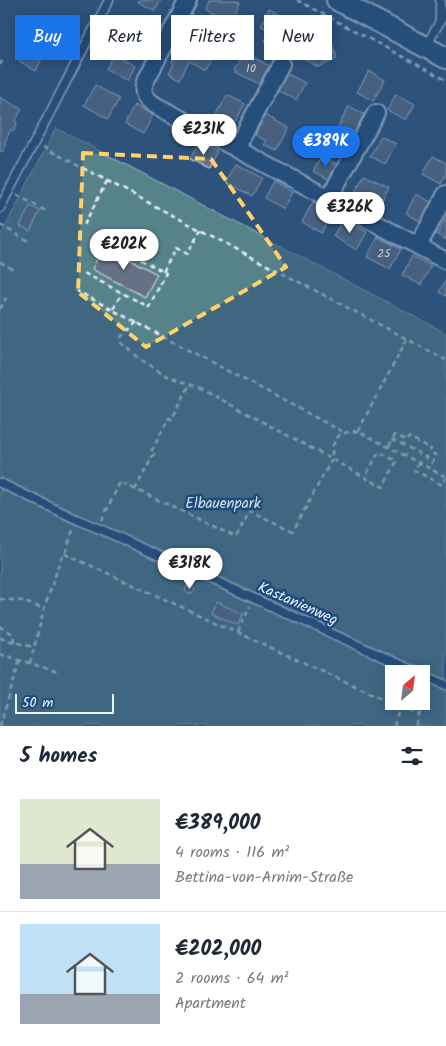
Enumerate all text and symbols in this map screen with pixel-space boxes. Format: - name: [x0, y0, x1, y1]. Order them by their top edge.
- chip: Buy: [15, 15, 80, 60]
- chip: Rent: [90, 15, 161, 60]
- chip: Filters: [171, 15, 254, 60]
- chip: New: [264, 15, 332, 60]
- house number: 10: [246, 59, 256, 78]
- pin: €231K: [169, 114, 239, 156]
- text: €231K: [183, 117, 225, 142]
- pin: €389K: [291, 126, 361, 168]
- text: €389K: [303, 129, 349, 154]
- pin: €326K: [315, 192, 385, 234]
- text: €326K: [327, 195, 373, 220]
- pin: €202K: [89, 228, 159, 271]
- text: €202K: [101, 232, 147, 257]
- house number: 25: [377, 244, 392, 263]
- park label: Elbauenpark: [185, 492, 262, 516]
- pin: €318K: [155, 548, 225, 590]
- text: €318K: [169, 551, 211, 576]
- street label: Kastanienweg: [254, 576, 341, 632]
- north arrow: [385, 665, 430, 710]
- map controls: [385, 665, 430, 710]
- scale bar: [15, 691, 114, 714]
- text: 50 m: [22, 692, 53, 714]
- text: 5 homes: [20, 740, 97, 773]
- icon: filters: [398, 742, 426, 770]
- text: €389,000: [175, 807, 261, 840]
- icon: home: [60, 819, 120, 879]
- text: 4 rooms · 116 m²: [175, 840, 289, 865]
- text: Bettina-von-Arnim-Straße: [175, 865, 353, 890]
- text: €202,000: [175, 933, 261, 966]
- icon: home: [60, 944, 120, 1004]
- text: 2 rooms · 64 m²: [175, 966, 288, 991]
- text: Apartment: [175, 991, 246, 1016]

